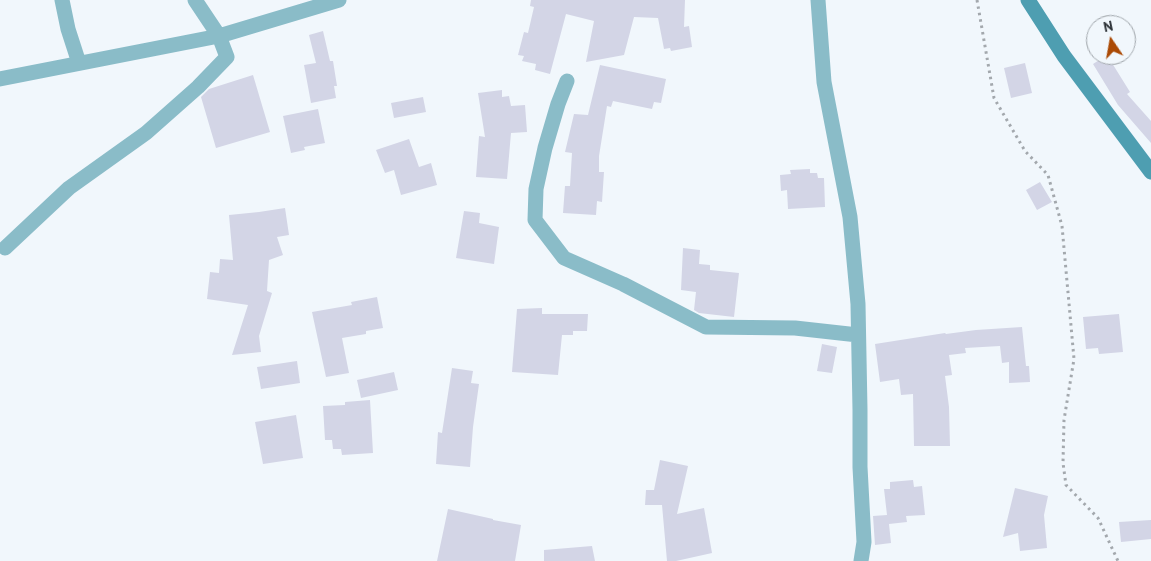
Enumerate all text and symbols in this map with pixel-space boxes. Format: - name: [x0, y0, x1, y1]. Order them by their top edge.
- north arrow: [1086, 15, 1136, 65]
- text: N: [1102, 17, 1114, 36]

